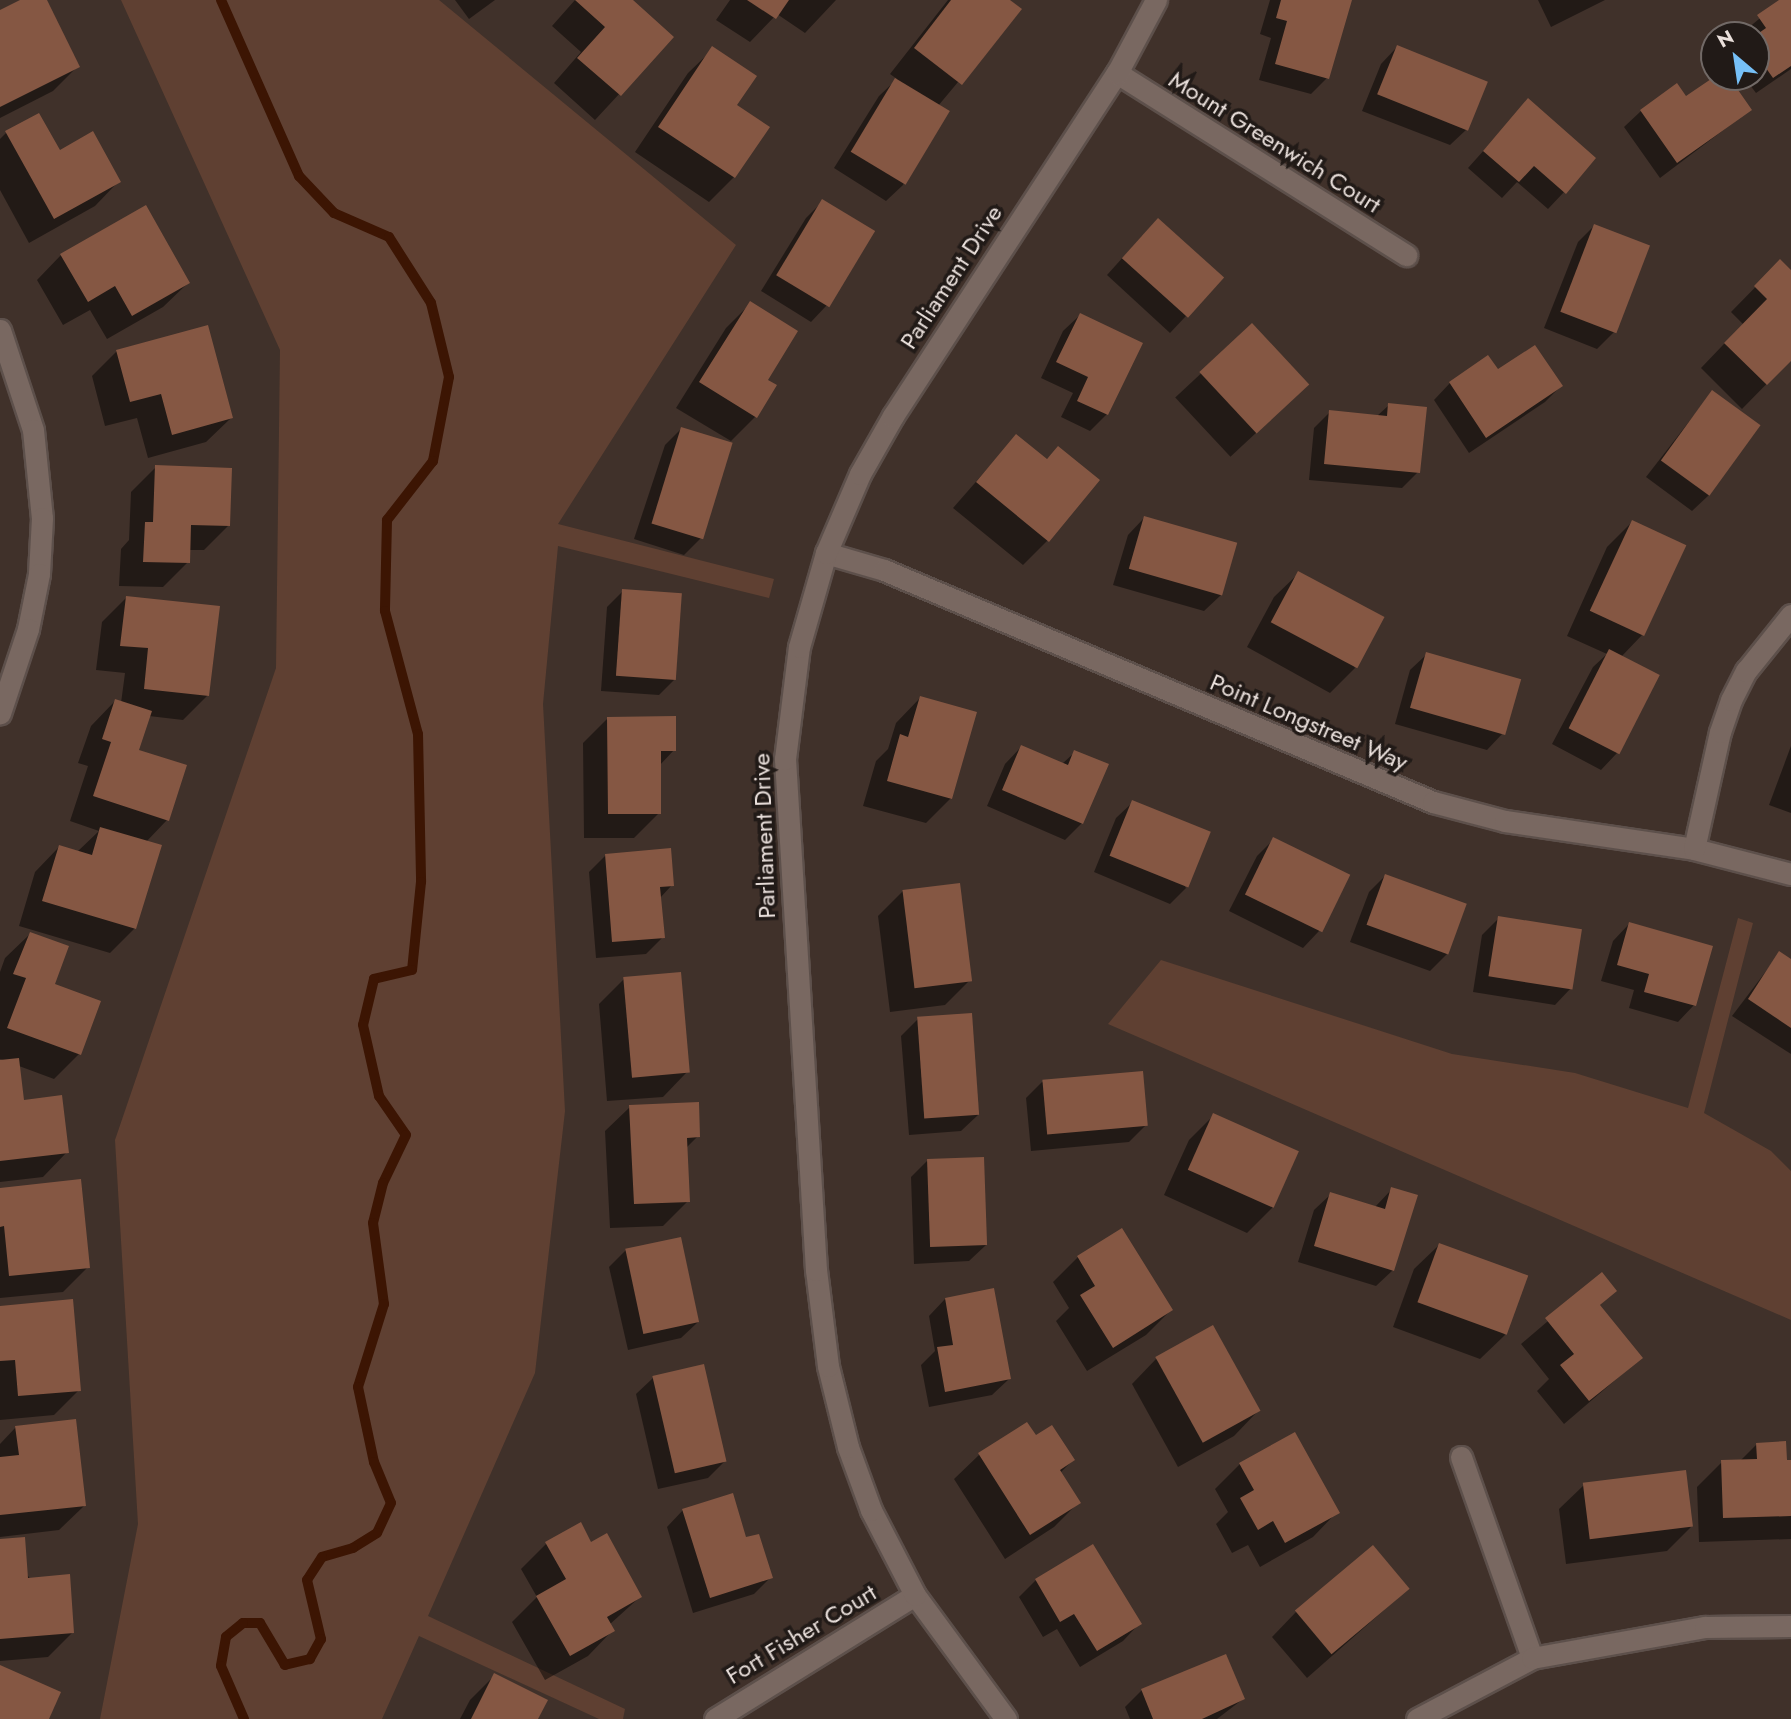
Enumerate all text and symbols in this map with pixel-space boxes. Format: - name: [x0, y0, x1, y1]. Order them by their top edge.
- north arrow: [1700, 21, 1770, 91]
- text: N: [1712, 23, 1739, 54]
- street label: Mount Greenwich Court: [1164, 65, 1386, 219]
- street label: Parliament Drive: [894, 200, 1008, 354]
- street label: Point Longstreet Way: [1206, 667, 1412, 777]
- street label: Parliament Drive: [747, 753, 781, 919]
- street label: Fort Fisher Court: [721, 1578, 881, 1690]

